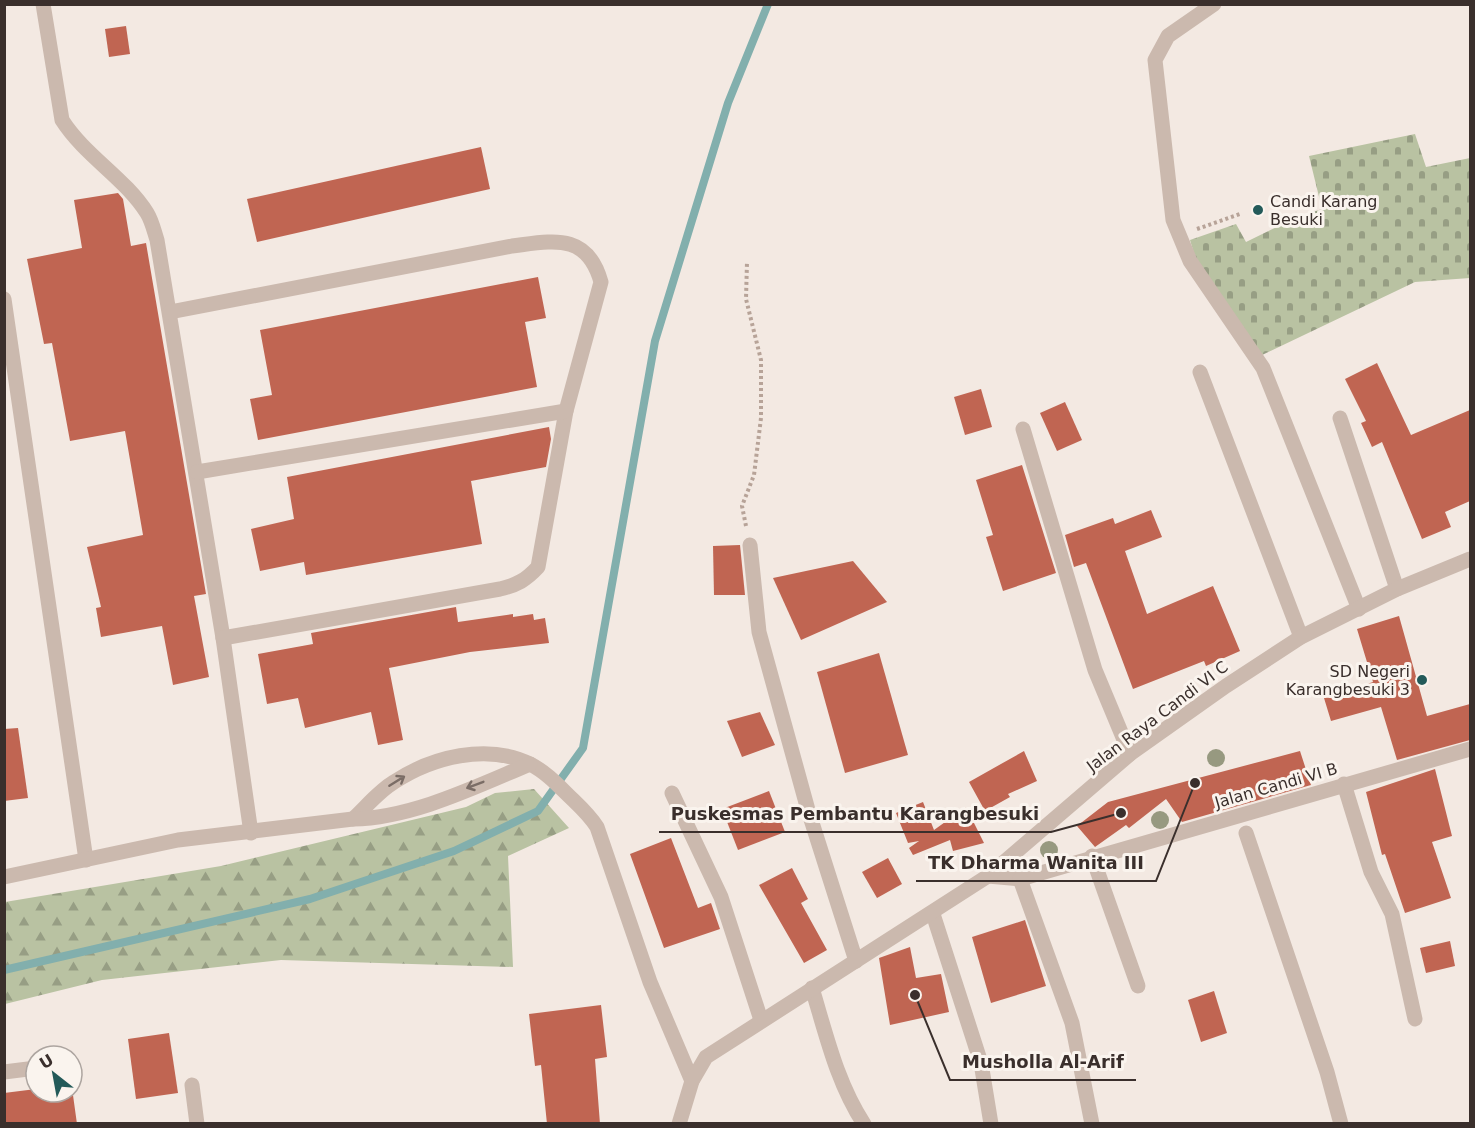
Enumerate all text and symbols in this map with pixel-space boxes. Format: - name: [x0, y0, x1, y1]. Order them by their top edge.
- place label: Candi Karang Besuki: [1270, 192, 1378, 229]
- marker: Candi Karang Besuki: [1251, 203, 1265, 217]
- street label: Jalan Raya Candi VI C: [1082, 657, 1232, 776]
- place label: SD Negeri Karangbesuki 3: [1286, 662, 1410, 699]
- marker: SD Negeri Karangbesuki 3: [1415, 673, 1429, 687]
- street label: Jalan Candi VI B: [1212, 759, 1340, 812]
- one-way arrow: [388, 774, 405, 786]
- one-way arrow: [466, 781, 485, 792]
- callout: Puskesmas Pembantu Karangbesuki: [659, 796, 1051, 832]
- text: Puskesmas Pembantu Karangbesuki: [671, 803, 1039, 824]
- callout: TK Dharma Wanita III: [916, 845, 1156, 881]
- text: TK Dharma Wanita III: [928, 852, 1144, 873]
- north arrow: [24, 1044, 84, 1104]
- callout: Musholla Al-Arif: [950, 1044, 1136, 1080]
- text: U: [36, 1050, 57, 1073]
- text: Musholla Al-Arif: [962, 1051, 1124, 1072]

